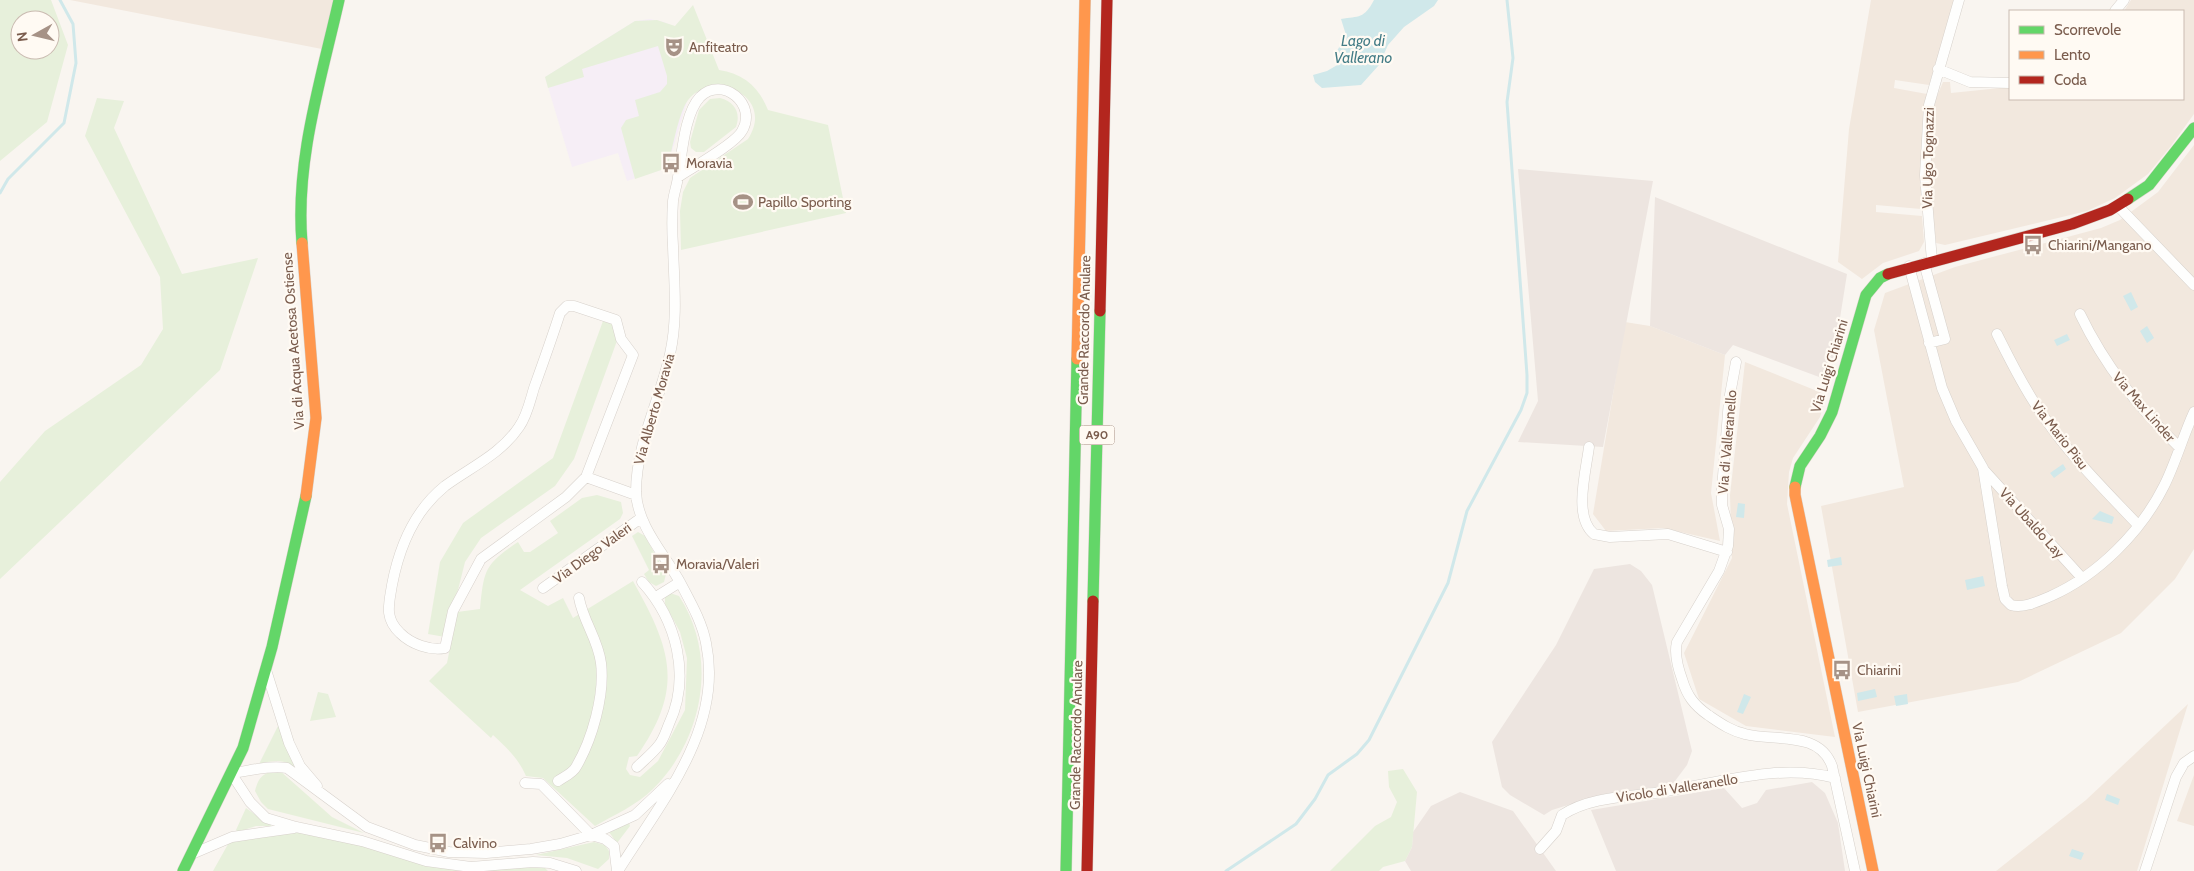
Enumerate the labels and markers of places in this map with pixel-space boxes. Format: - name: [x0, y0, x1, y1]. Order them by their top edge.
- theatre icon: Anfiteatro: [663, 36, 685, 58]
- place label: Anfiteatro: [689, 38, 748, 56]
- bus stop icon: Moravia: [660, 152, 682, 174]
- place label: Moravia: [686, 154, 733, 172]
- sports icon: Papillo Sporting: [732, 191, 754, 213]
- place label: Papillo Sporting: [758, 193, 852, 211]
- bus stop icon: Chiarini/Mangano: [2022, 234, 2044, 256]
- place label: Chiarini/Mangano: [2048, 236, 2152, 254]
- bus stop icon: Moravia/Valeri: [650, 553, 672, 575]
- place label: Moravia/Valeri: [676, 555, 759, 573]
- bus stop icon: Chiarini: [1831, 659, 1853, 681]
- place label: Chiarini: [1857, 661, 1901, 679]
- bus stop icon: Calvino: [427, 832, 449, 854]
- place label: Calvino: [453, 834, 497, 852]

